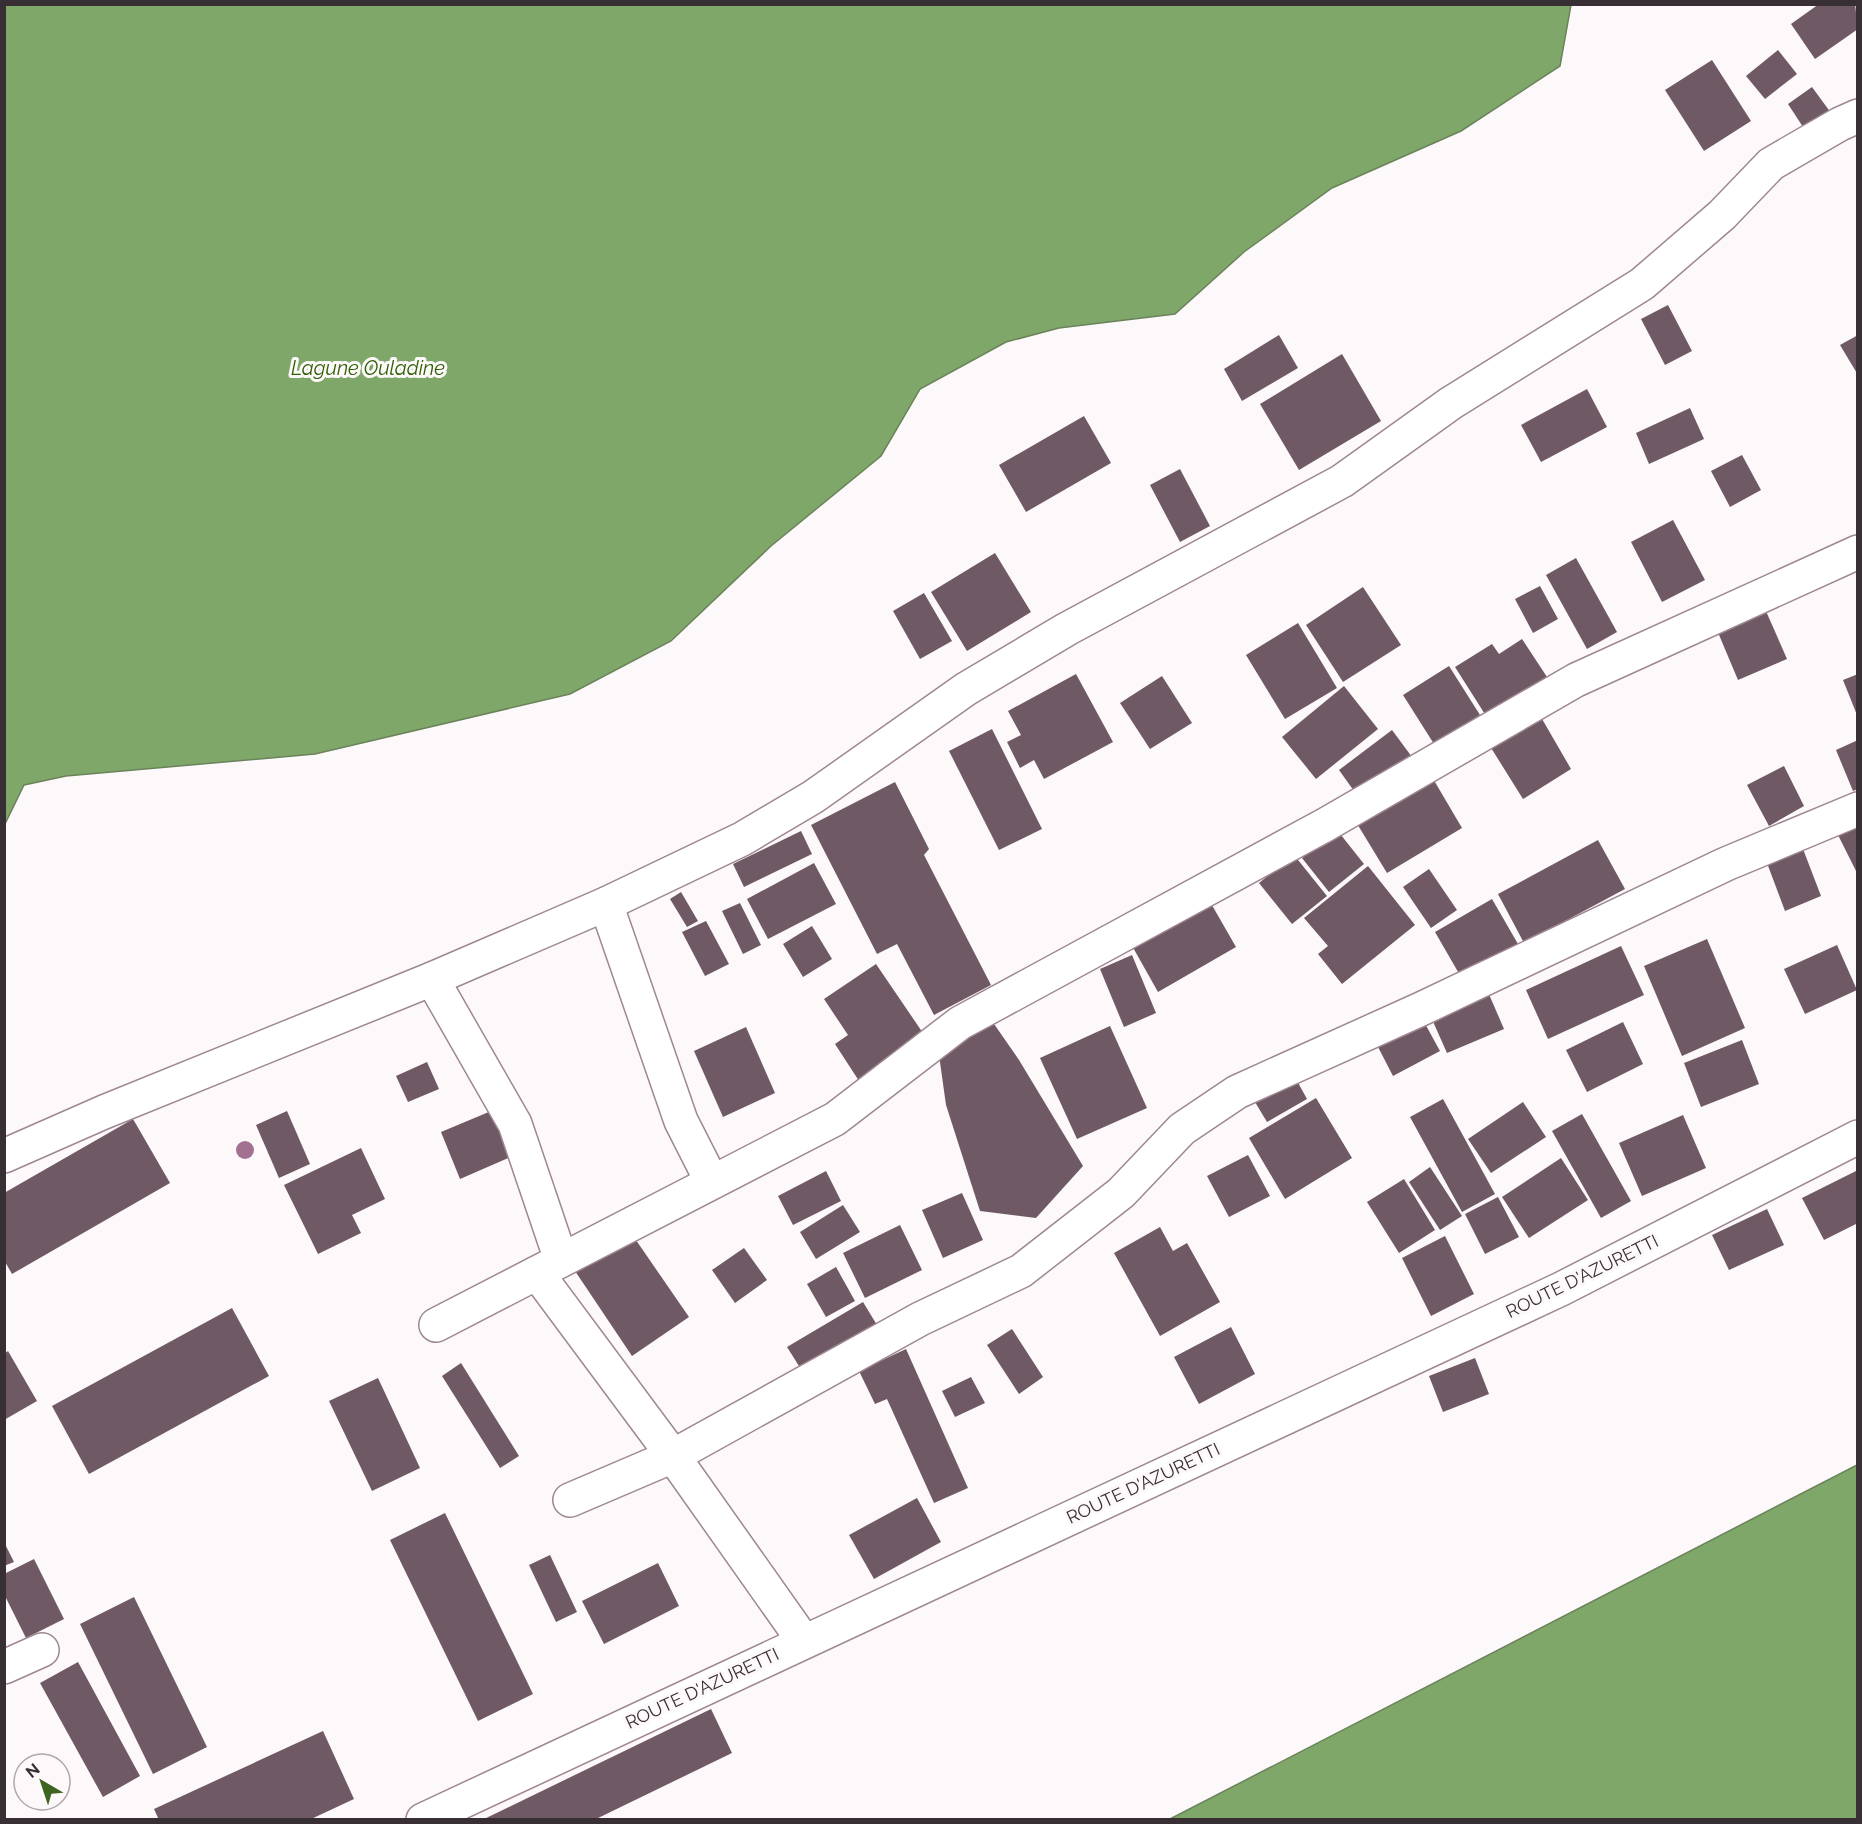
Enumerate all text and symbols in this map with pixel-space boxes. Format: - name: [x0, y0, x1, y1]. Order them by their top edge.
- water label: Lagune Ouladine: [291, 356, 445, 380]
- street label: ROUTE D'AZURETTI: [1502, 1230, 1662, 1322]
- street label: ROUTE D'AZURETTI: [1063, 1438, 1223, 1528]
- street label: ROUTE D'AZURETTI: [622, 1643, 782, 1733]
- north arrow: [12, 1752, 72, 1812]
- text: N: [22, 1760, 44, 1782]

